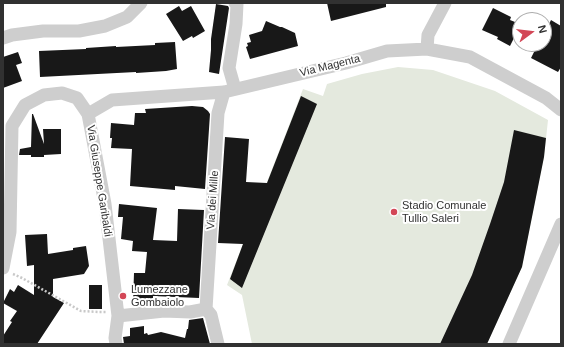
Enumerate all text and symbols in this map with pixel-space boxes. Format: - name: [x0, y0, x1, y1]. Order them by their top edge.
- north arrow: [512, 12, 552, 52]
- text: N: [536, 24, 549, 35]
- street label: Via Magenta: [299, 52, 361, 80]
- street label: Via Giuseppe Garibaldi: [84, 124, 114, 238]
- street label: Via dei Mille: [204, 170, 222, 230]
- place label: Stadio Comunale Tullio Saleri: [402, 199, 486, 225]
- marker: Stadio Comunale Tullio Saleri: [389, 207, 399, 217]
- place label: Lumezzane Gombaiolo: [131, 283, 188, 309]
- marker: Lumezzane Gombaiolo: [118, 291, 128, 301]

